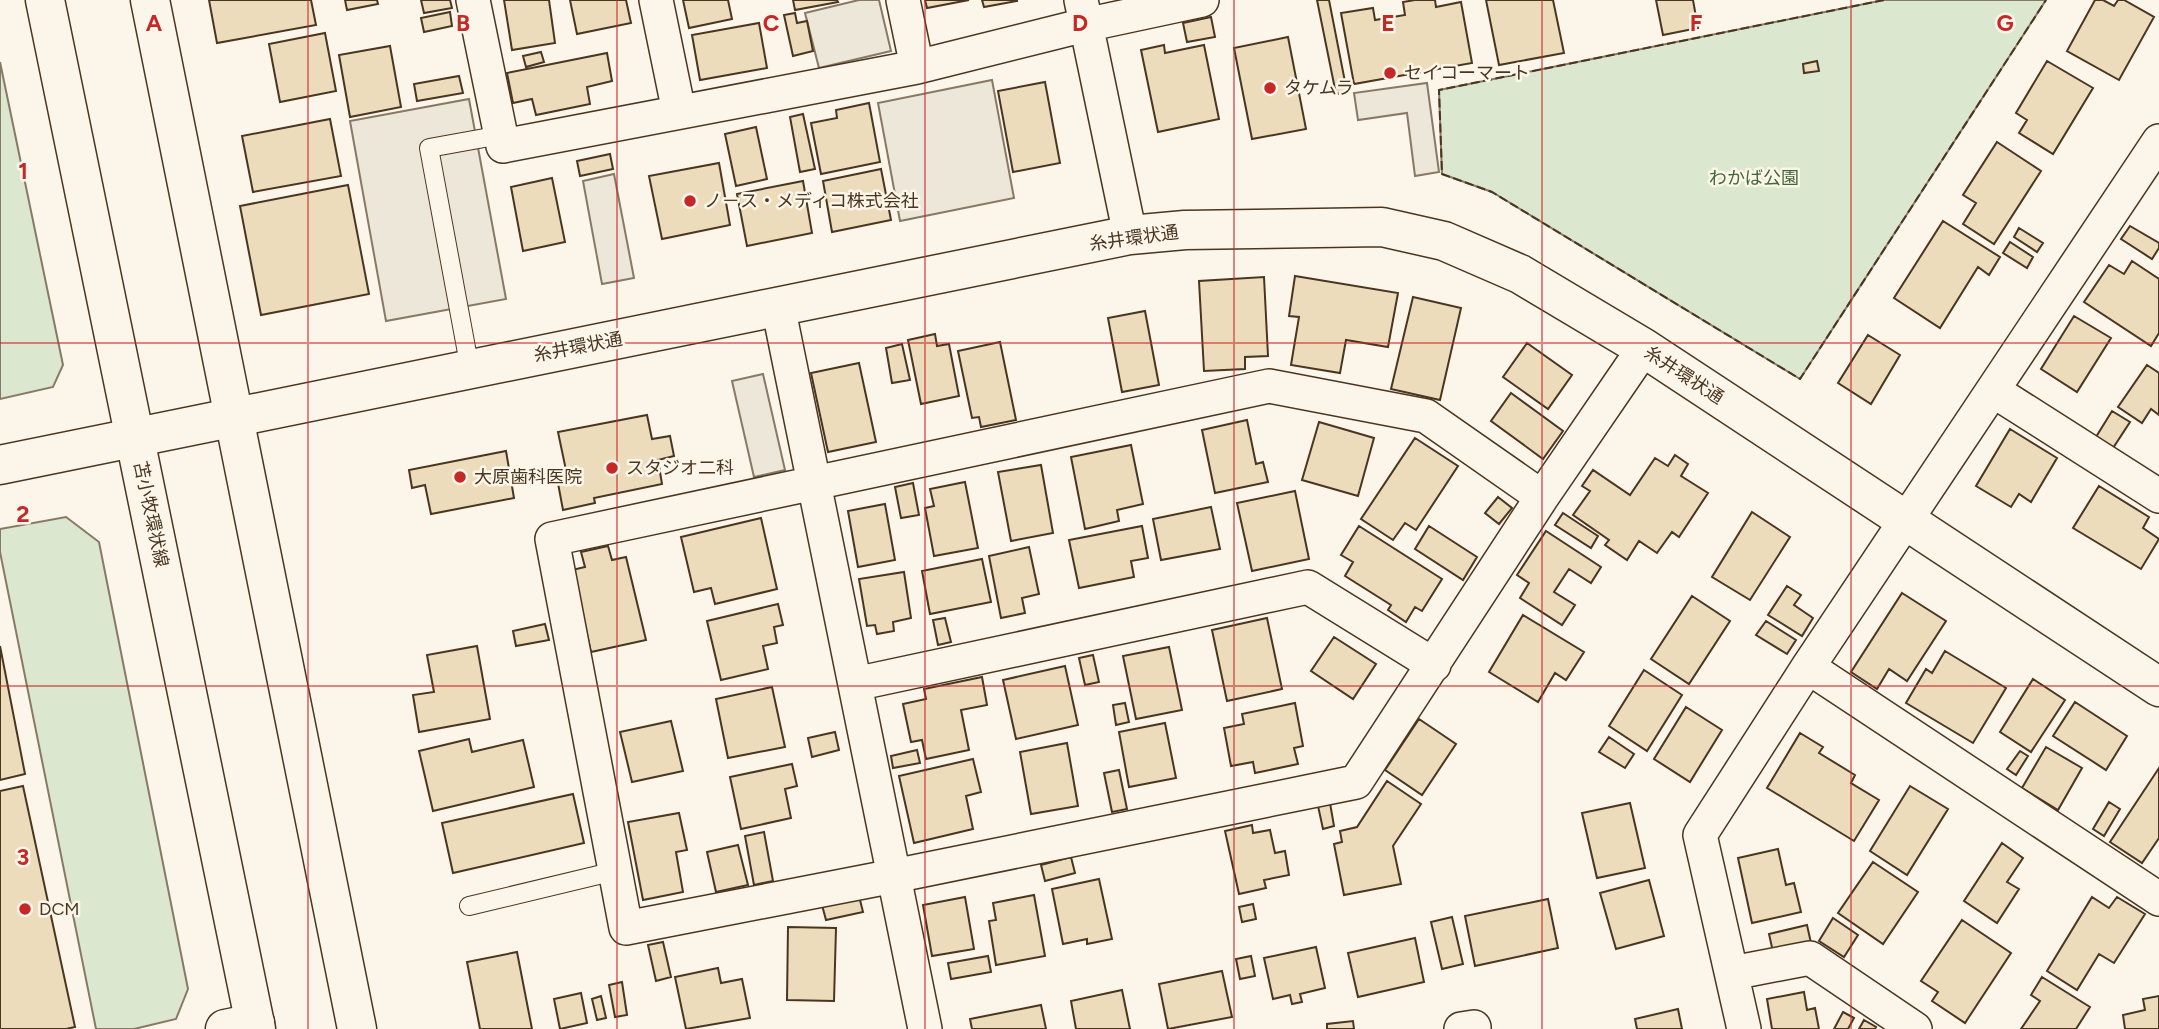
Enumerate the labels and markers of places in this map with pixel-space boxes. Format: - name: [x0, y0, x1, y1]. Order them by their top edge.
- place label: セイコーマート: [1404, 62, 1530, 84]
- marker: セイコーマート: [1382, 65, 1398, 81]
- place label: タケムラ: [1284, 77, 1354, 99]
- marker: タケムラ: [1262, 80, 1278, 96]
- place label: ノ－ス・メディコ株式会社: [704, 190, 919, 212]
- marker: ノ－ス・メディコ株式会社: [682, 193, 698, 209]
- place label: スタジオ二科: [626, 457, 734, 479]
- marker: スタジオ二科: [604, 460, 620, 476]
- place label: 大原歯科医院: [474, 466, 582, 488]
- marker: 大原歯科医院: [452, 469, 468, 485]
- place label: DCM: [39, 898, 80, 920]
- marker: DCM: [17, 901, 33, 917]

